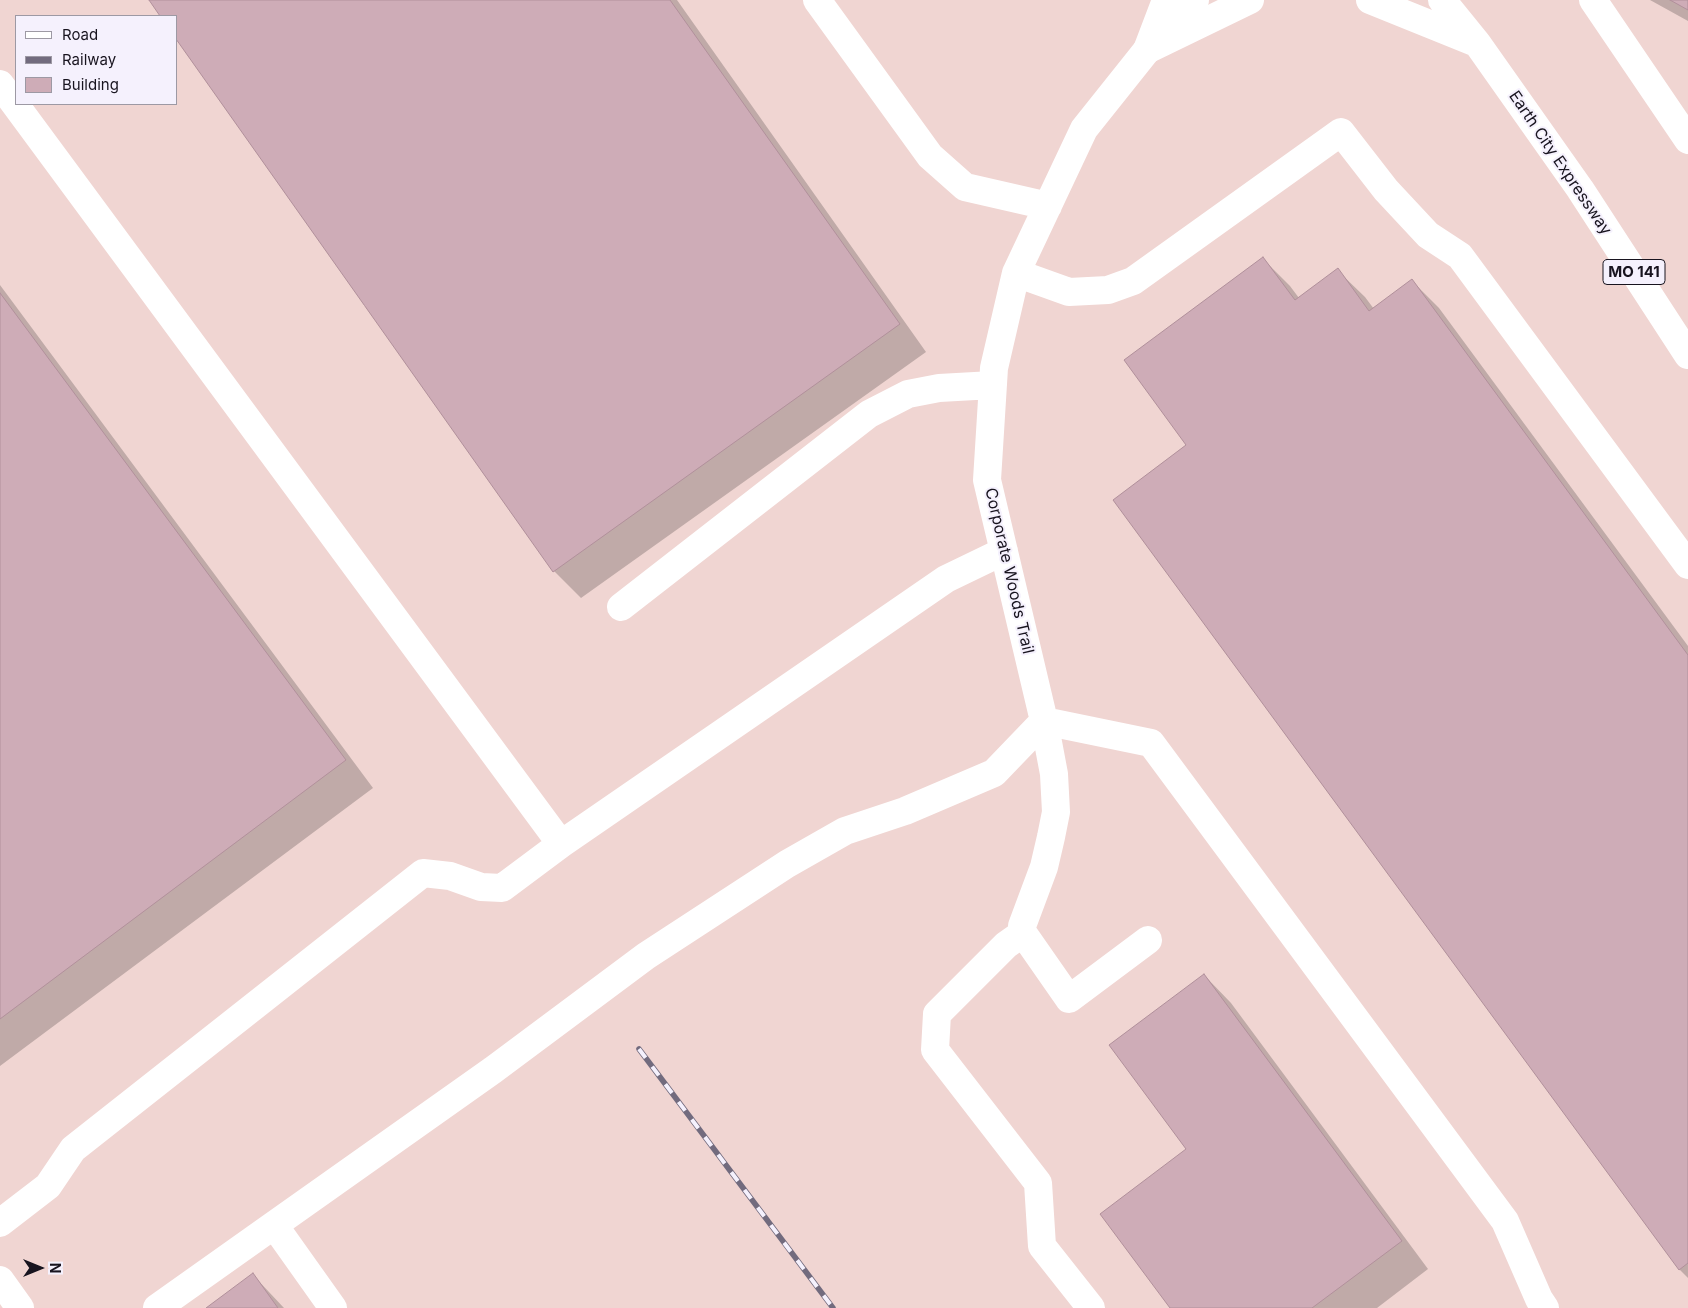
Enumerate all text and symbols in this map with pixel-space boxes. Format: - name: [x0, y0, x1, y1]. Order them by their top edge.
- legend: [15, 15, 178, 105]
- text: Road: [62, 25, 98, 44]
- text: Railway: [62, 50, 116, 69]
- text: Building: [62, 75, 119, 94]
- street label: Earth City Expressway: [1505, 87, 1615, 239]
- road number: MO 141: [1603, 260, 1665, 284]
- street label: Corporate Woods Trail: [981, 486, 1037, 656]
- north arrow: [15, 1243, 65, 1293]
- text: N: [47, 1263, 64, 1273]

